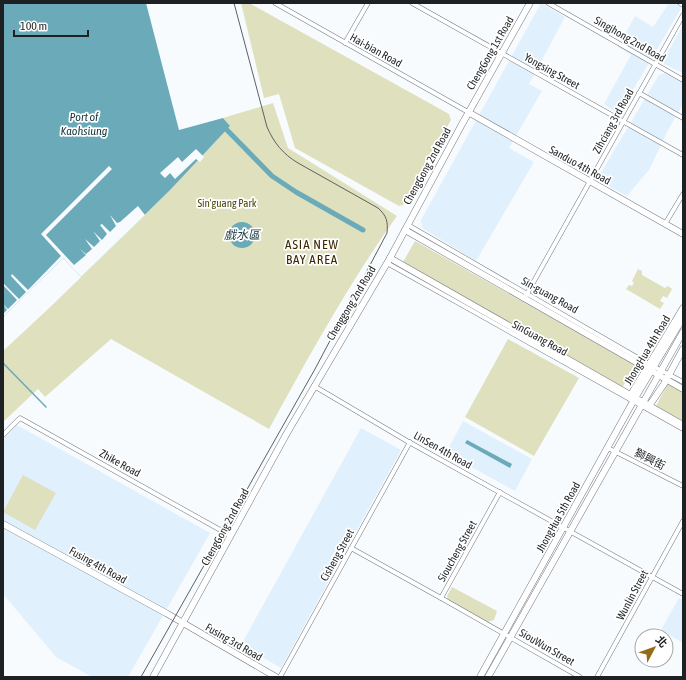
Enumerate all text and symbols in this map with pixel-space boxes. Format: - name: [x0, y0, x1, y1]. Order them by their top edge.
- scale bar: [14, 12, 88, 38]
- street label: ChengGong 1st Road: [464, 14, 516, 92]
- street label: Singjhong 2nd Road: [592, 14, 668, 64]
- text: 100 m: [20, 19, 47, 33]
- street label: Hai-bian Road: [348, 31, 404, 69]
- street label: Yongsing Street: [522, 51, 582, 91]
- street label: Zihciang 3rd Road: [590, 86, 636, 156]
- water label: Port of Kaohsiung: [61, 110, 108, 138]
- street label: ChengGong 2nd Road: [401, 125, 453, 207]
- street label: Sanduo 4th Road: [547, 143, 613, 187]
- park label: Sin'guang Park: [197, 197, 257, 209]
- water label: 戲水區: [224, 228, 262, 242]
- district label: ASIA NEW BAY AREA: [285, 237, 339, 267]
- street label: Chenggong 2nd Road: [324, 264, 378, 342]
- street label: Sin-guang Road: [520, 274, 580, 316]
- street label: JhongHua 4th Road: [622, 313, 672, 387]
- street label: SinGuang Road: [510, 318, 570, 358]
- street label: LinSen 4th Road: [412, 429, 474, 471]
- street label: 獅興街: [633, 446, 667, 472]
- street label: Zhike Road: [97, 447, 143, 479]
- street label: JhongHua 5th Road: [534, 480, 582, 554]
- street label: ChengGong 2nd Road: [199, 486, 251, 568]
- street label: Sioucheng Street: [435, 518, 479, 584]
- street label: Cisheng Street: [318, 527, 356, 583]
- street label: Fusing 4th Road: [67, 544, 129, 586]
- street label: Wunlin Street: [614, 568, 650, 622]
- street label: Fusing 3rd Road: [203, 621, 265, 663]
- street label: SiouWun Street: [517, 626, 577, 668]
- north arrow: [634, 628, 674, 668]
- text: 北: [653, 633, 670, 650]

